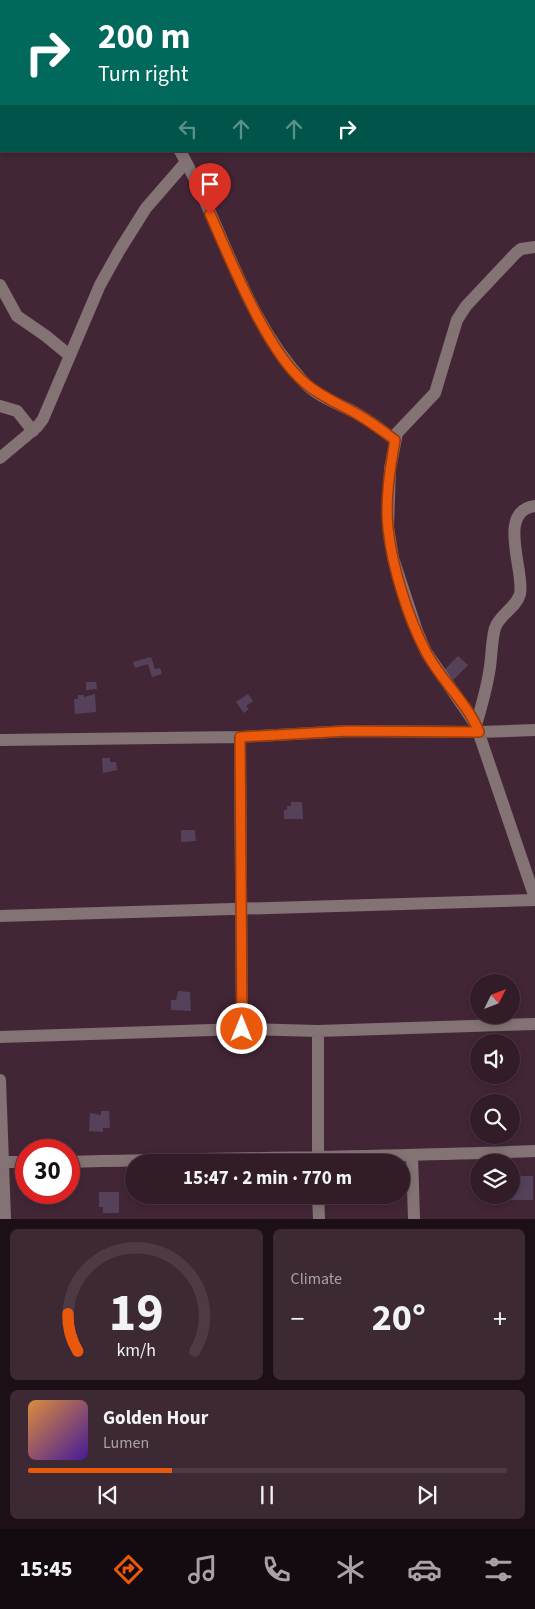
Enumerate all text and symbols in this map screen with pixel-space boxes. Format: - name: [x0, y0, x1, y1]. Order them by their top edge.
- text: 200 m: [98, 12, 190, 62]
- icon: right: [15, 20, 80, 85]
- text: Turn right: [98, 58, 188, 90]
- icon: left: [174, 115, 202, 143]
- icon: ahead: [227, 115, 255, 143]
- icon: ahead: [280, 115, 308, 143]
- icon: right: [333, 115, 361, 143]
- pin: [189, 163, 231, 214]
- icon: arrive: [196, 170, 224, 198]
- north arrow: [470, 974, 520, 1024]
- map controls: [470, 974, 520, 1204]
- position arrow: [215, 1002, 267, 1054]
- button: sound: [470, 1034, 520, 1084]
- button: search: [470, 1094, 520, 1144]
- speed limit sign: 30: [15, 1139, 80, 1204]
- button: layers: [470, 1154, 520, 1204]
- text: 15:47 · 2 min · 770 m: [183, 1165, 352, 1192]
- text: Climate: [291, 1268, 342, 1290]
- text: 19: [109, 1277, 164, 1351]
- text: 20°: [372, 1291, 426, 1345]
- text: −: [291, 1299, 304, 1339]
- text: +: [493, 1299, 507, 1339]
- text: km/h: [116, 1338, 156, 1363]
- text: Golden Hour: [103, 1405, 208, 1432]
- text: Lumen: [103, 1432, 149, 1454]
- icon: previous: [94, 1481, 122, 1509]
- icon: pause: [253, 1481, 281, 1509]
- icon: next: [413, 1481, 441, 1509]
- icon: directions: [111, 1552, 146, 1587]
- icon: music: [185, 1552, 220, 1587]
- icon: phone: [259, 1552, 294, 1587]
- icon: climate: [333, 1552, 368, 1587]
- icon: car: [407, 1552, 442, 1587]
- icon: filters: [481, 1552, 516, 1587]
- text: 15:45: [19, 1553, 73, 1585]

